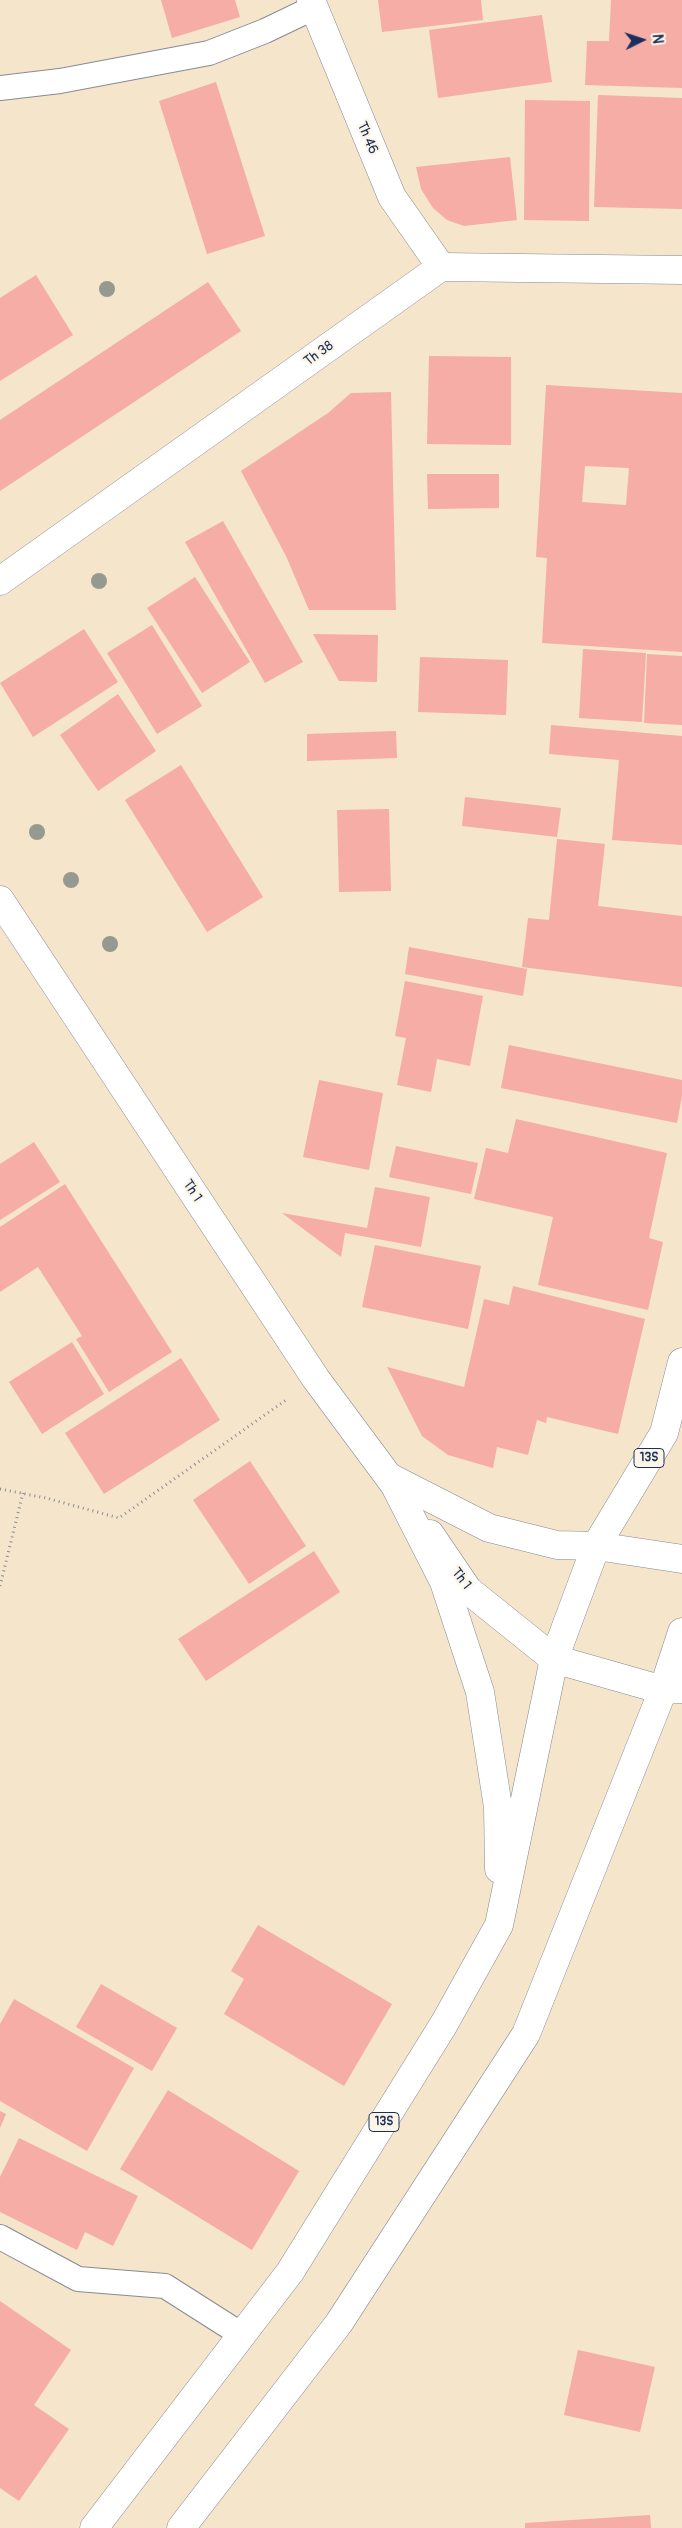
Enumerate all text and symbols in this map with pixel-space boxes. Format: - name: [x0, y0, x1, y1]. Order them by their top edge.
- north arrow: [617, 15, 667, 65]
- text: N: [649, 34, 666, 44]
- street label: Th 46: [353, 119, 381, 157]
- street label: Th 38: [301, 338, 337, 370]
- street label: Th 1: [179, 1177, 205, 1205]
- road number: 13S: [634, 1449, 664, 1468]
- street label: Th 1: [447, 1565, 475, 1593]
- road number: 13S: [369, 2112, 399, 2132]

